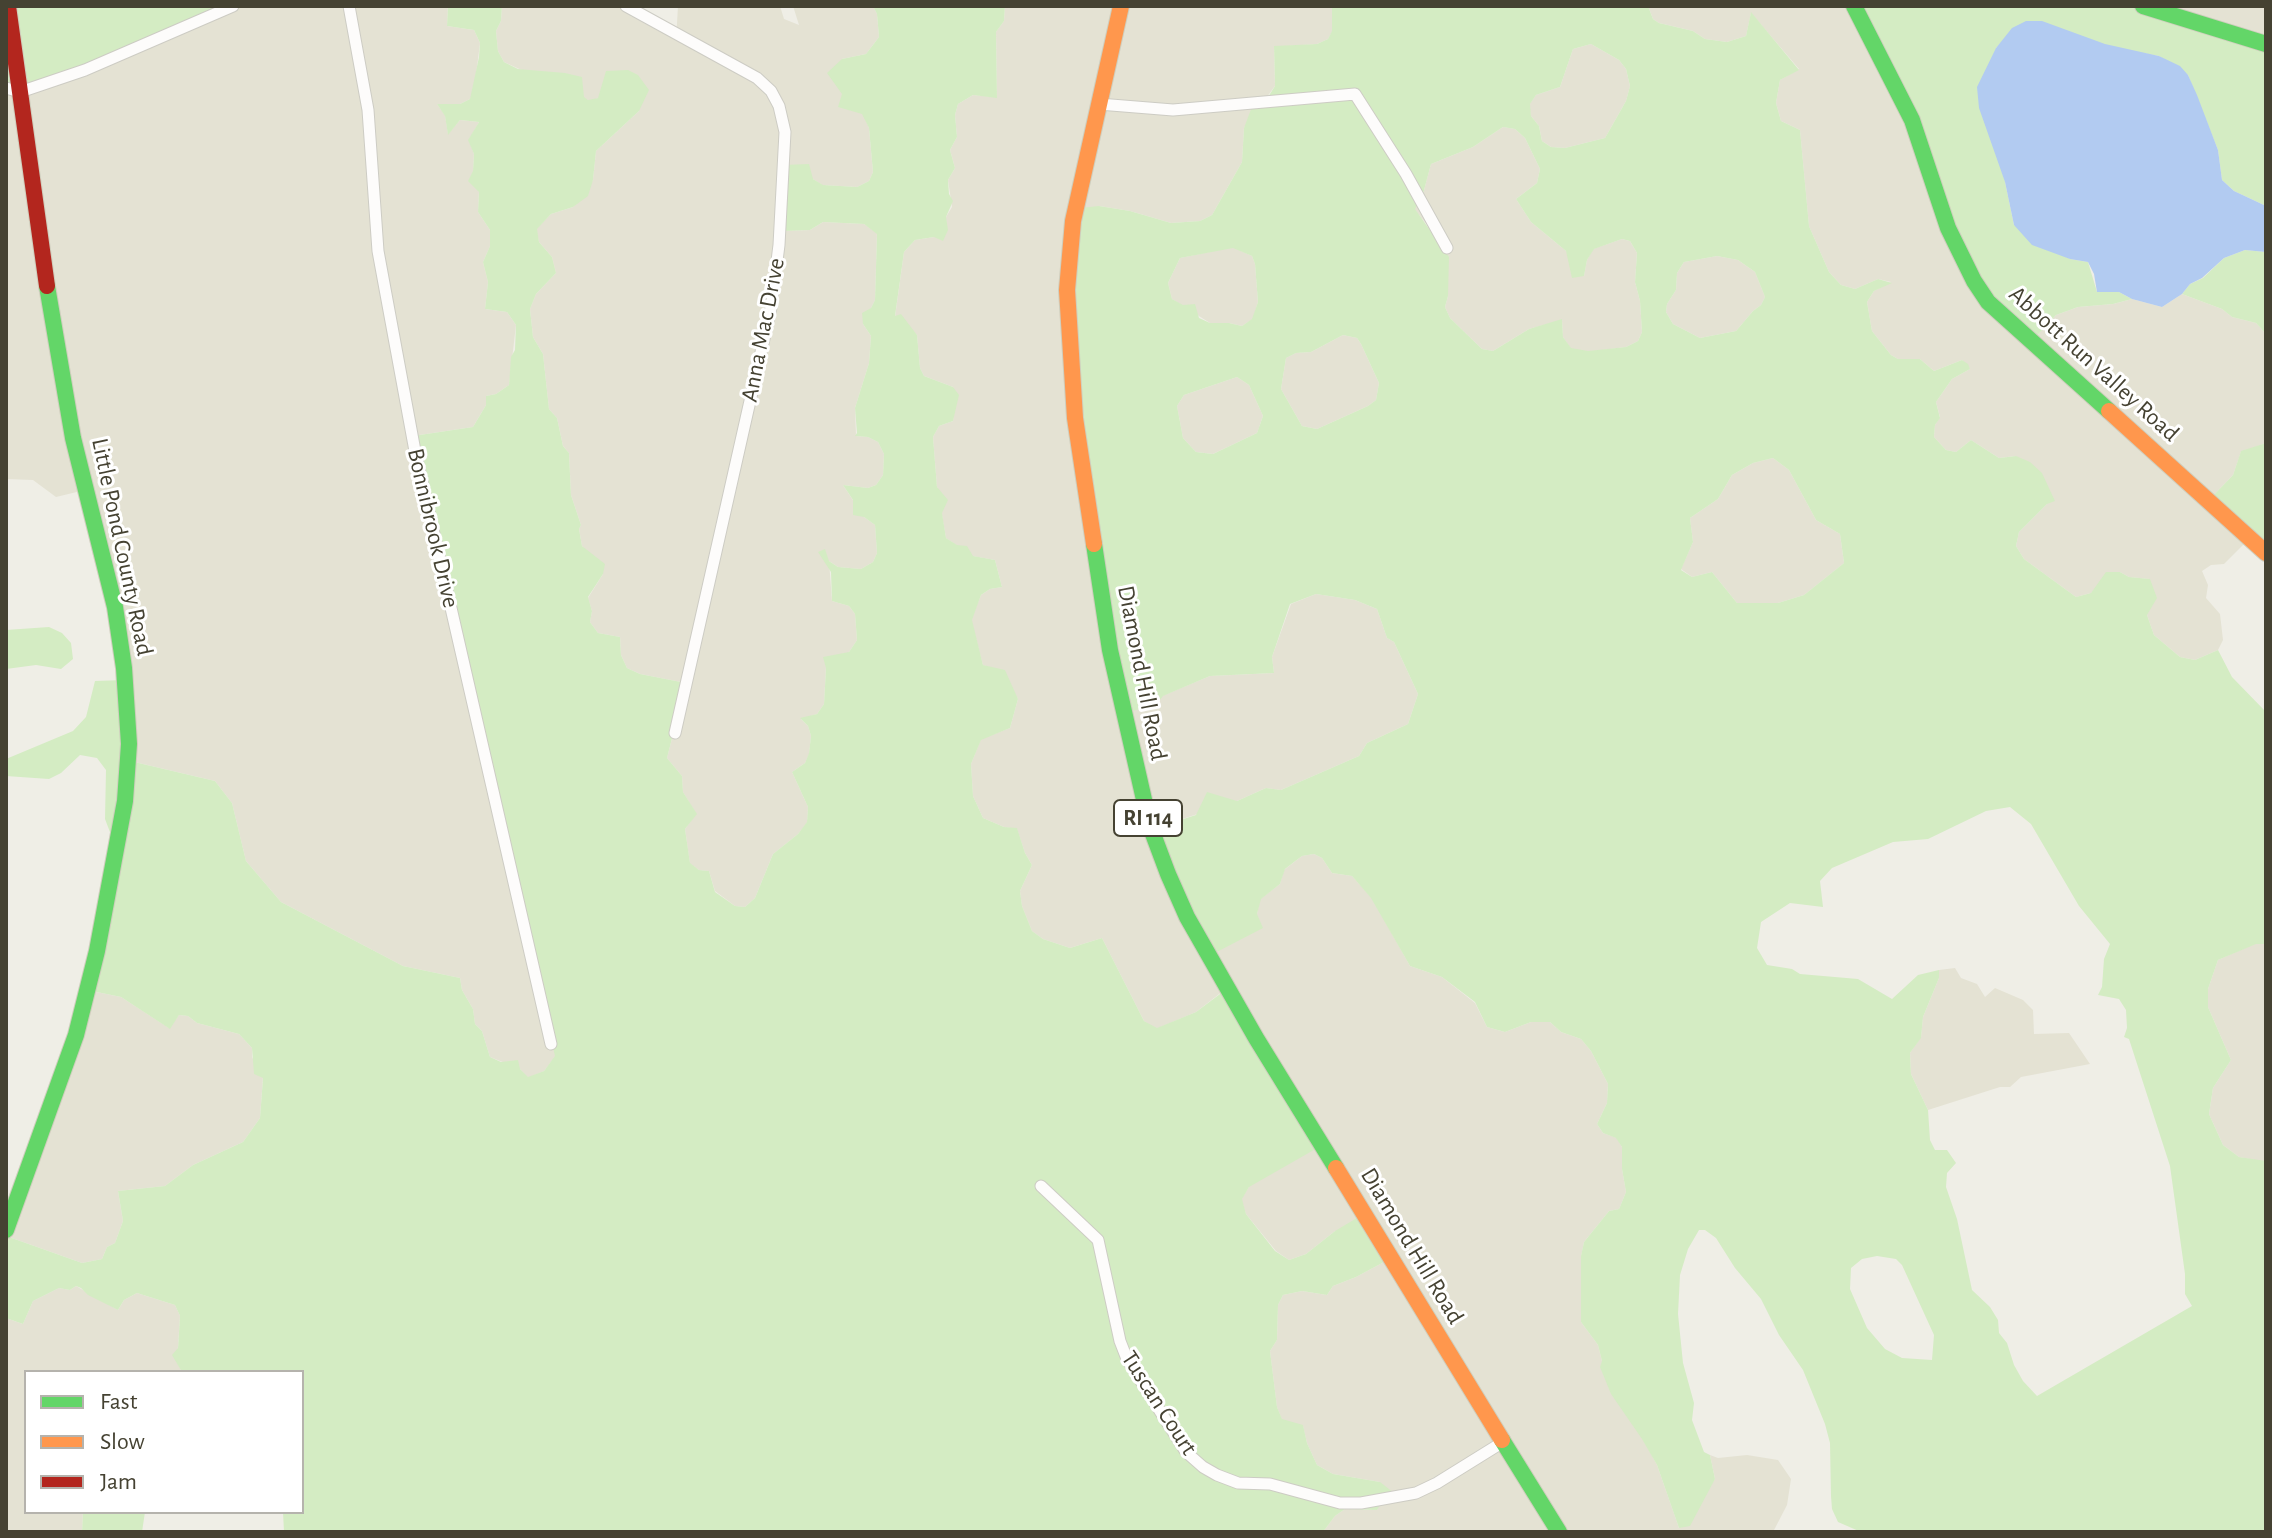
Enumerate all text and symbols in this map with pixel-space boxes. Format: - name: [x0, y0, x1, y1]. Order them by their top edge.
- street label: Anna Mac Drive: [735, 256, 791, 404]
- street label: Abbott Run Valley Road: [2003, 280, 2185, 448]
- street label: Little Pond County Road: [85, 436, 159, 658]
- street label: Bonnibrook Drive: [401, 445, 465, 611]
- street label: Diamond Hill Road: [1111, 583, 1173, 763]
- road number: RI 114: [1114, 800, 1182, 836]
- street label: Diamond Hill Road: [1354, 1163, 1470, 1329]
- street label: Tuscan Court: [1115, 1345, 1203, 1461]
- legend: [24, 1370, 304, 1514]
- text: Fast: [100, 1390, 137, 1414]
- text: Slow: [100, 1430, 145, 1454]
- text: Jam: [100, 1470, 137, 1494]

